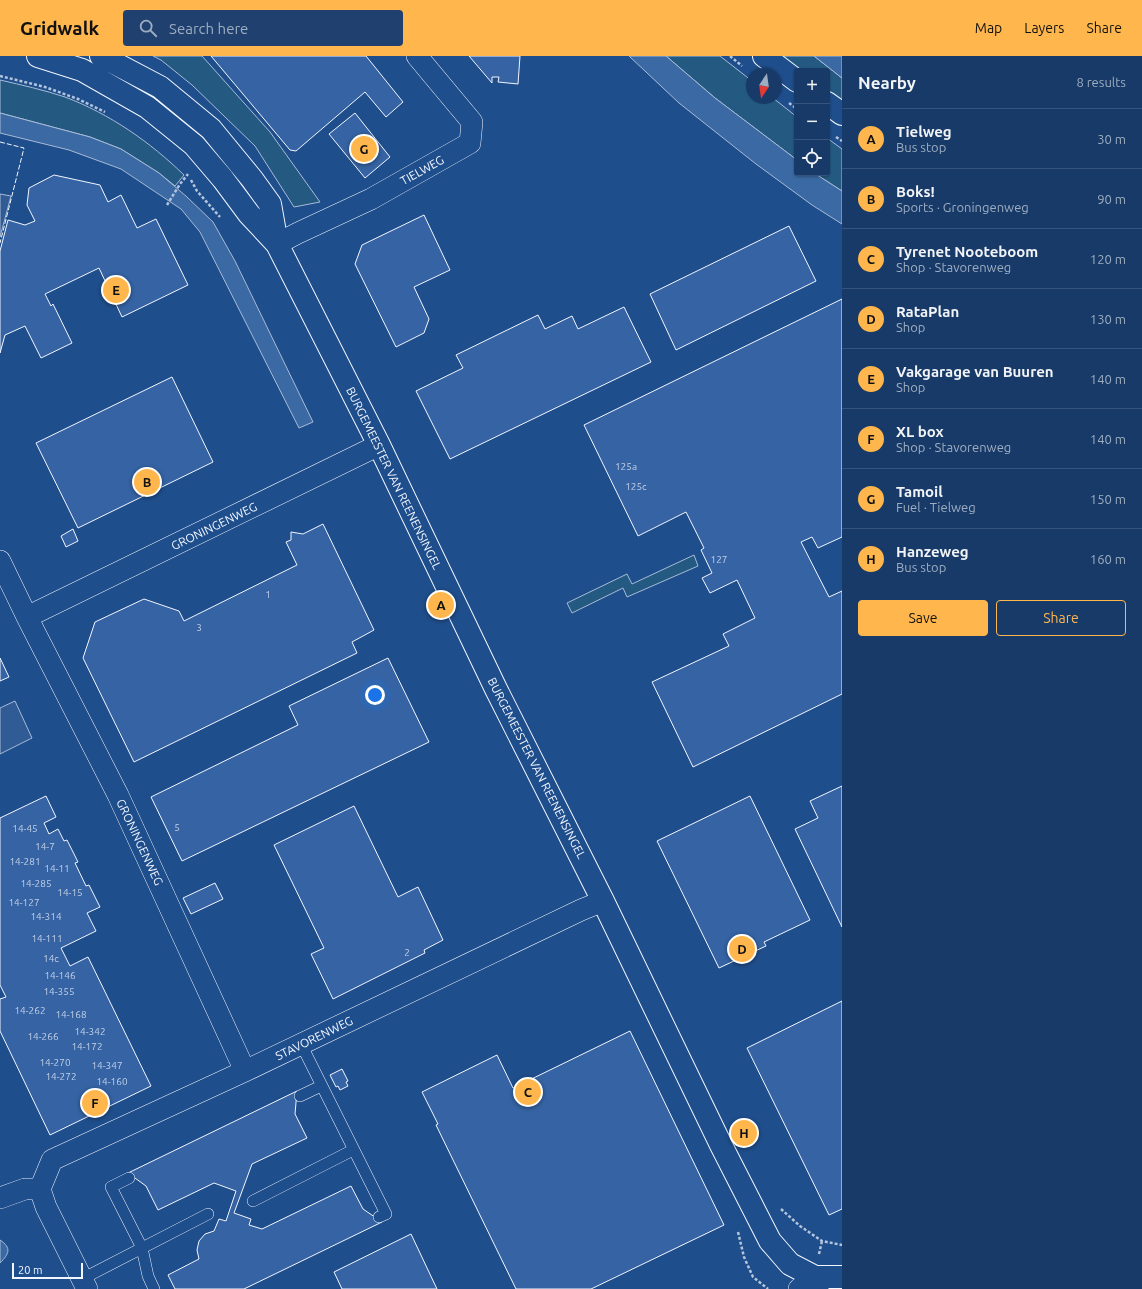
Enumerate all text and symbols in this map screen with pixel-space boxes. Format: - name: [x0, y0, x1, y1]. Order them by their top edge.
- search box: [123, 10, 403, 46]
- text: Gridwalk: [20, 17, 99, 39]
- icon: search: [137, 17, 159, 39]
- text: Search here: [169, 20, 248, 37]
- text: Map: [975, 20, 1002, 36]
- text: Layers: [1024, 20, 1064, 36]
- text: Share: [1086, 20, 1122, 36]
- north arrow: [746, 68, 782, 104]
- map controls: [794, 68, 830, 176]
- button: +: [794, 68, 830, 104]
- text: Nearby: [858, 73, 916, 92]
- text: 8 results: [1076, 75, 1126, 89]
- button: −: [794, 104, 830, 140]
- text: Tielweg: [896, 123, 952, 140]
- text: A: [866, 132, 876, 146]
- text: 30 m: [1097, 132, 1126, 146]
- pin: G: [351, 134, 377, 164]
- button: locate: [794, 140, 830, 176]
- text: Bus stop: [896, 140, 946, 154]
- street label: TIELWEG: [398, 153, 446, 187]
- text: Boks!: [896, 183, 935, 200]
- text: B: [867, 192, 875, 206]
- text: 90 m: [1097, 192, 1126, 206]
- text: Sports · Groningenweg: [896, 200, 1029, 214]
- text: Tyrenet Nooteboom: [896, 243, 1038, 260]
- text: C: [867, 252, 875, 266]
- text: 120 m: [1090, 252, 1126, 266]
- text: Shop · Stavorenweg: [896, 260, 1011, 274]
- pin: E: [103, 275, 129, 305]
- text: RataPlan: [896, 303, 959, 320]
- text: D: [866, 312, 876, 326]
- text: 130 m: [1090, 312, 1126, 326]
- text: Shop: [896, 320, 925, 334]
- text: Vakgarage van Buuren: [896, 363, 1054, 380]
- text: E: [867, 372, 875, 386]
- text: 140 m: [1090, 372, 1126, 386]
- text: Shop: [896, 380, 925, 394]
- street label: BURGEMEESTER VAN REENENSINGEL: [344, 385, 444, 571]
- text: XL box: [896, 423, 944, 440]
- text: F: [867, 432, 875, 446]
- text: 140 m: [1090, 432, 1126, 446]
- text: Shop · Stavorenweg: [896, 440, 1011, 454]
- house number: 125a: [615, 461, 637, 472]
- pin: B: [134, 467, 160, 497]
- house number: 125c: [625, 481, 647, 492]
- text: Tamoil: [896, 483, 943, 500]
- text: G: [867, 492, 876, 506]
- text: 150 m: [1090, 492, 1126, 506]
- street label: GRONINGENWEG: [169, 500, 259, 552]
- text: Fuel · Tielweg: [896, 500, 976, 514]
- text: Hanzeweg: [896, 543, 969, 560]
- text: H: [866, 552, 876, 566]
- text: 160 m: [1090, 552, 1126, 566]
- house number: 127: [711, 554, 727, 565]
- text: Bus stop: [896, 560, 946, 574]
- house number: 1: [265, 589, 271, 600]
- pin: A: [428, 590, 454, 620]
- button: Save: [858, 600, 988, 636]
- button: Share: [996, 600, 1126, 636]
- house number: 3: [196, 622, 202, 633]
- street label: BURGEMEESTER VAN REENENSINGEL: [486, 675, 588, 861]
- your location: [365, 685, 385, 705]
- street label: GRONINGENWEG: [114, 797, 166, 887]
- house number: 5: [174, 822, 180, 833]
- house number: 14-45: [12, 823, 38, 834]
- house number: 14-7: [35, 841, 55, 852]
- house number: 14-281: [9, 856, 41, 867]
- house number: 14-11: [44, 863, 70, 874]
- house number: 14-285: [20, 878, 52, 889]
- house number: 14-15: [57, 887, 83, 898]
- house number: 14-127: [8, 897, 40, 908]
- house number: 14-314: [30, 911, 62, 922]
- house number: 14-111: [31, 933, 63, 944]
- pin: D: [729, 934, 755, 964]
- house number: 2: [404, 947, 410, 958]
- house number: 14c: [43, 953, 59, 964]
- house number: 14-146: [44, 970, 76, 981]
- house number: 14-355: [43, 986, 75, 997]
- house number: 14-262: [14, 1005, 46, 1016]
- house number: 14-168: [55, 1009, 87, 1020]
- street label: STAVORENWEG: [273, 1014, 355, 1062]
- house number: 14-342: [74, 1026, 106, 1037]
- house number: 14-266: [27, 1031, 59, 1042]
- house number: 14-172: [71, 1041, 103, 1052]
- house number: 14-270: [39, 1057, 71, 1068]
- house number: 14-347: [91, 1060, 123, 1071]
- house number: 14-272: [45, 1071, 77, 1082]
- house number: 14-160: [96, 1076, 128, 1087]
- pin: C: [515, 1077, 541, 1107]
- pin: F: [82, 1088, 108, 1118]
- pin: H: [731, 1118, 757, 1148]
- scale bar: [12, 1261, 83, 1280]
- text: 20 m: [18, 1264, 42, 1276]

